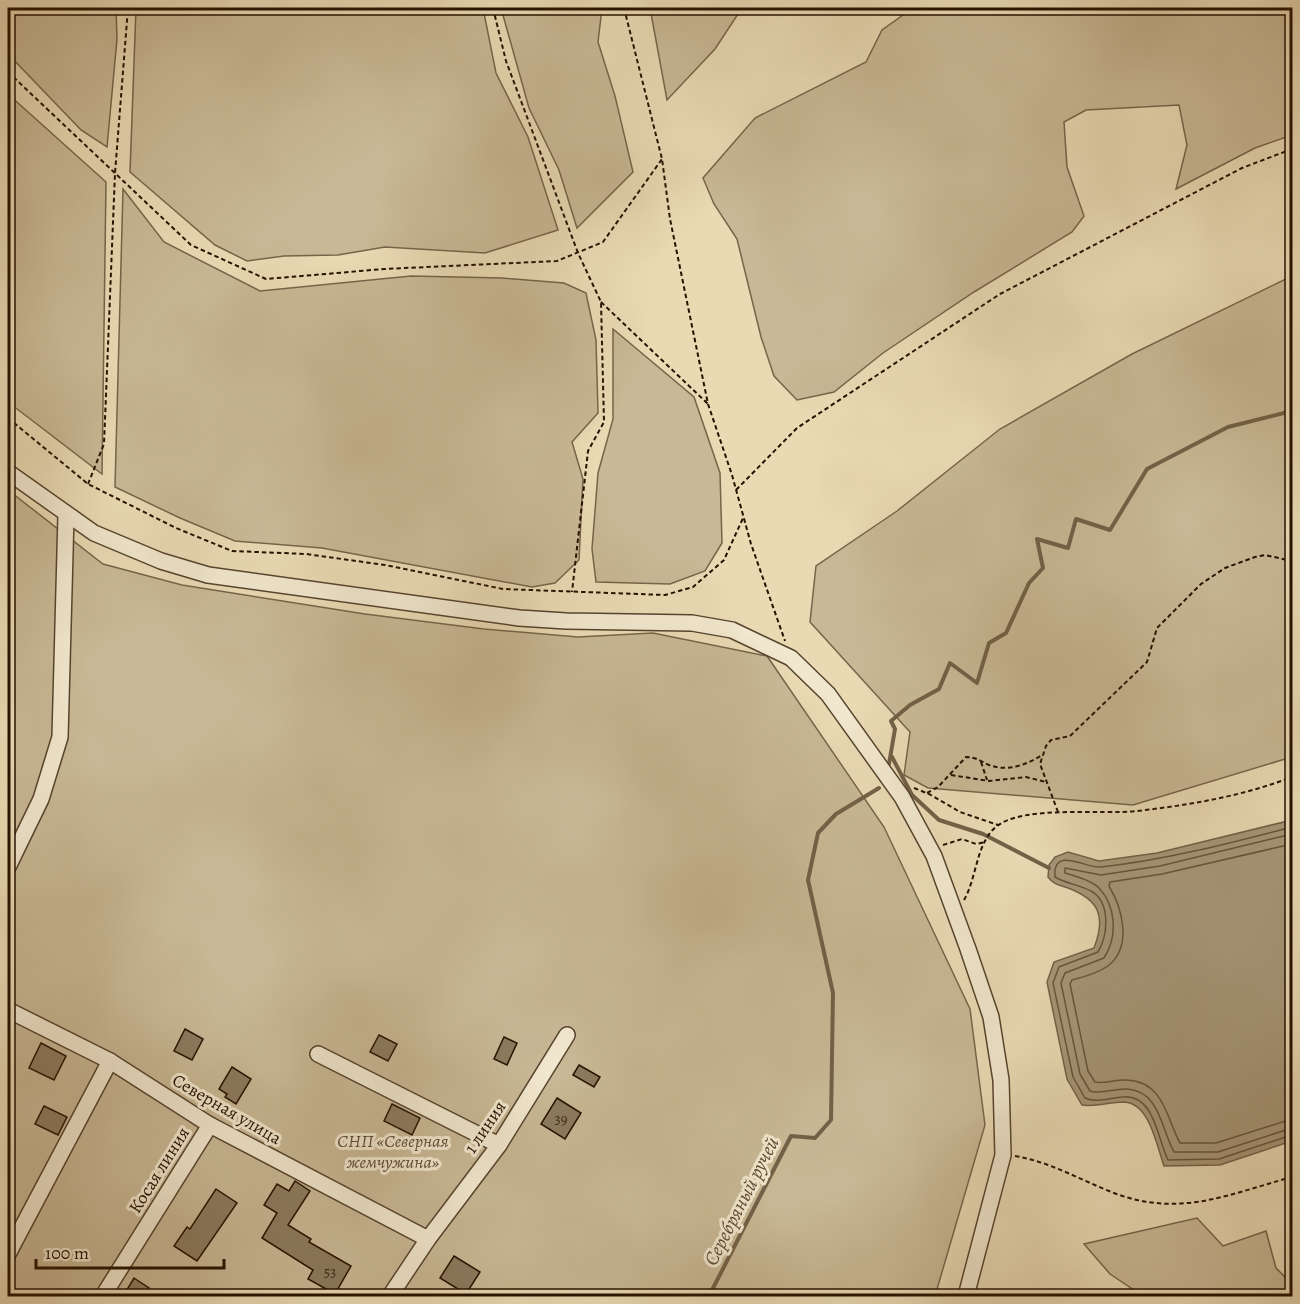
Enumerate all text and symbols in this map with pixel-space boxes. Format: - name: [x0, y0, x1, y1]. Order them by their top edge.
- street label: Северная улица: [168, 1068, 287, 1150]
- street label: 1 линия: [459, 1096, 511, 1158]
- house number: 39: [554, 1109, 568, 1129]
- street label: Косая линия: [123, 1122, 195, 1218]
- park label: СНП «Северная жемчужина»: [337, 1129, 449, 1174]
- water label: Серебряный ручей: [697, 1132, 786, 1270]
- scale bar: [36, 1232, 224, 1270]
- text: 100 m: [45, 1241, 89, 1265]
- house number: 53: [324, 1262, 336, 1282]

